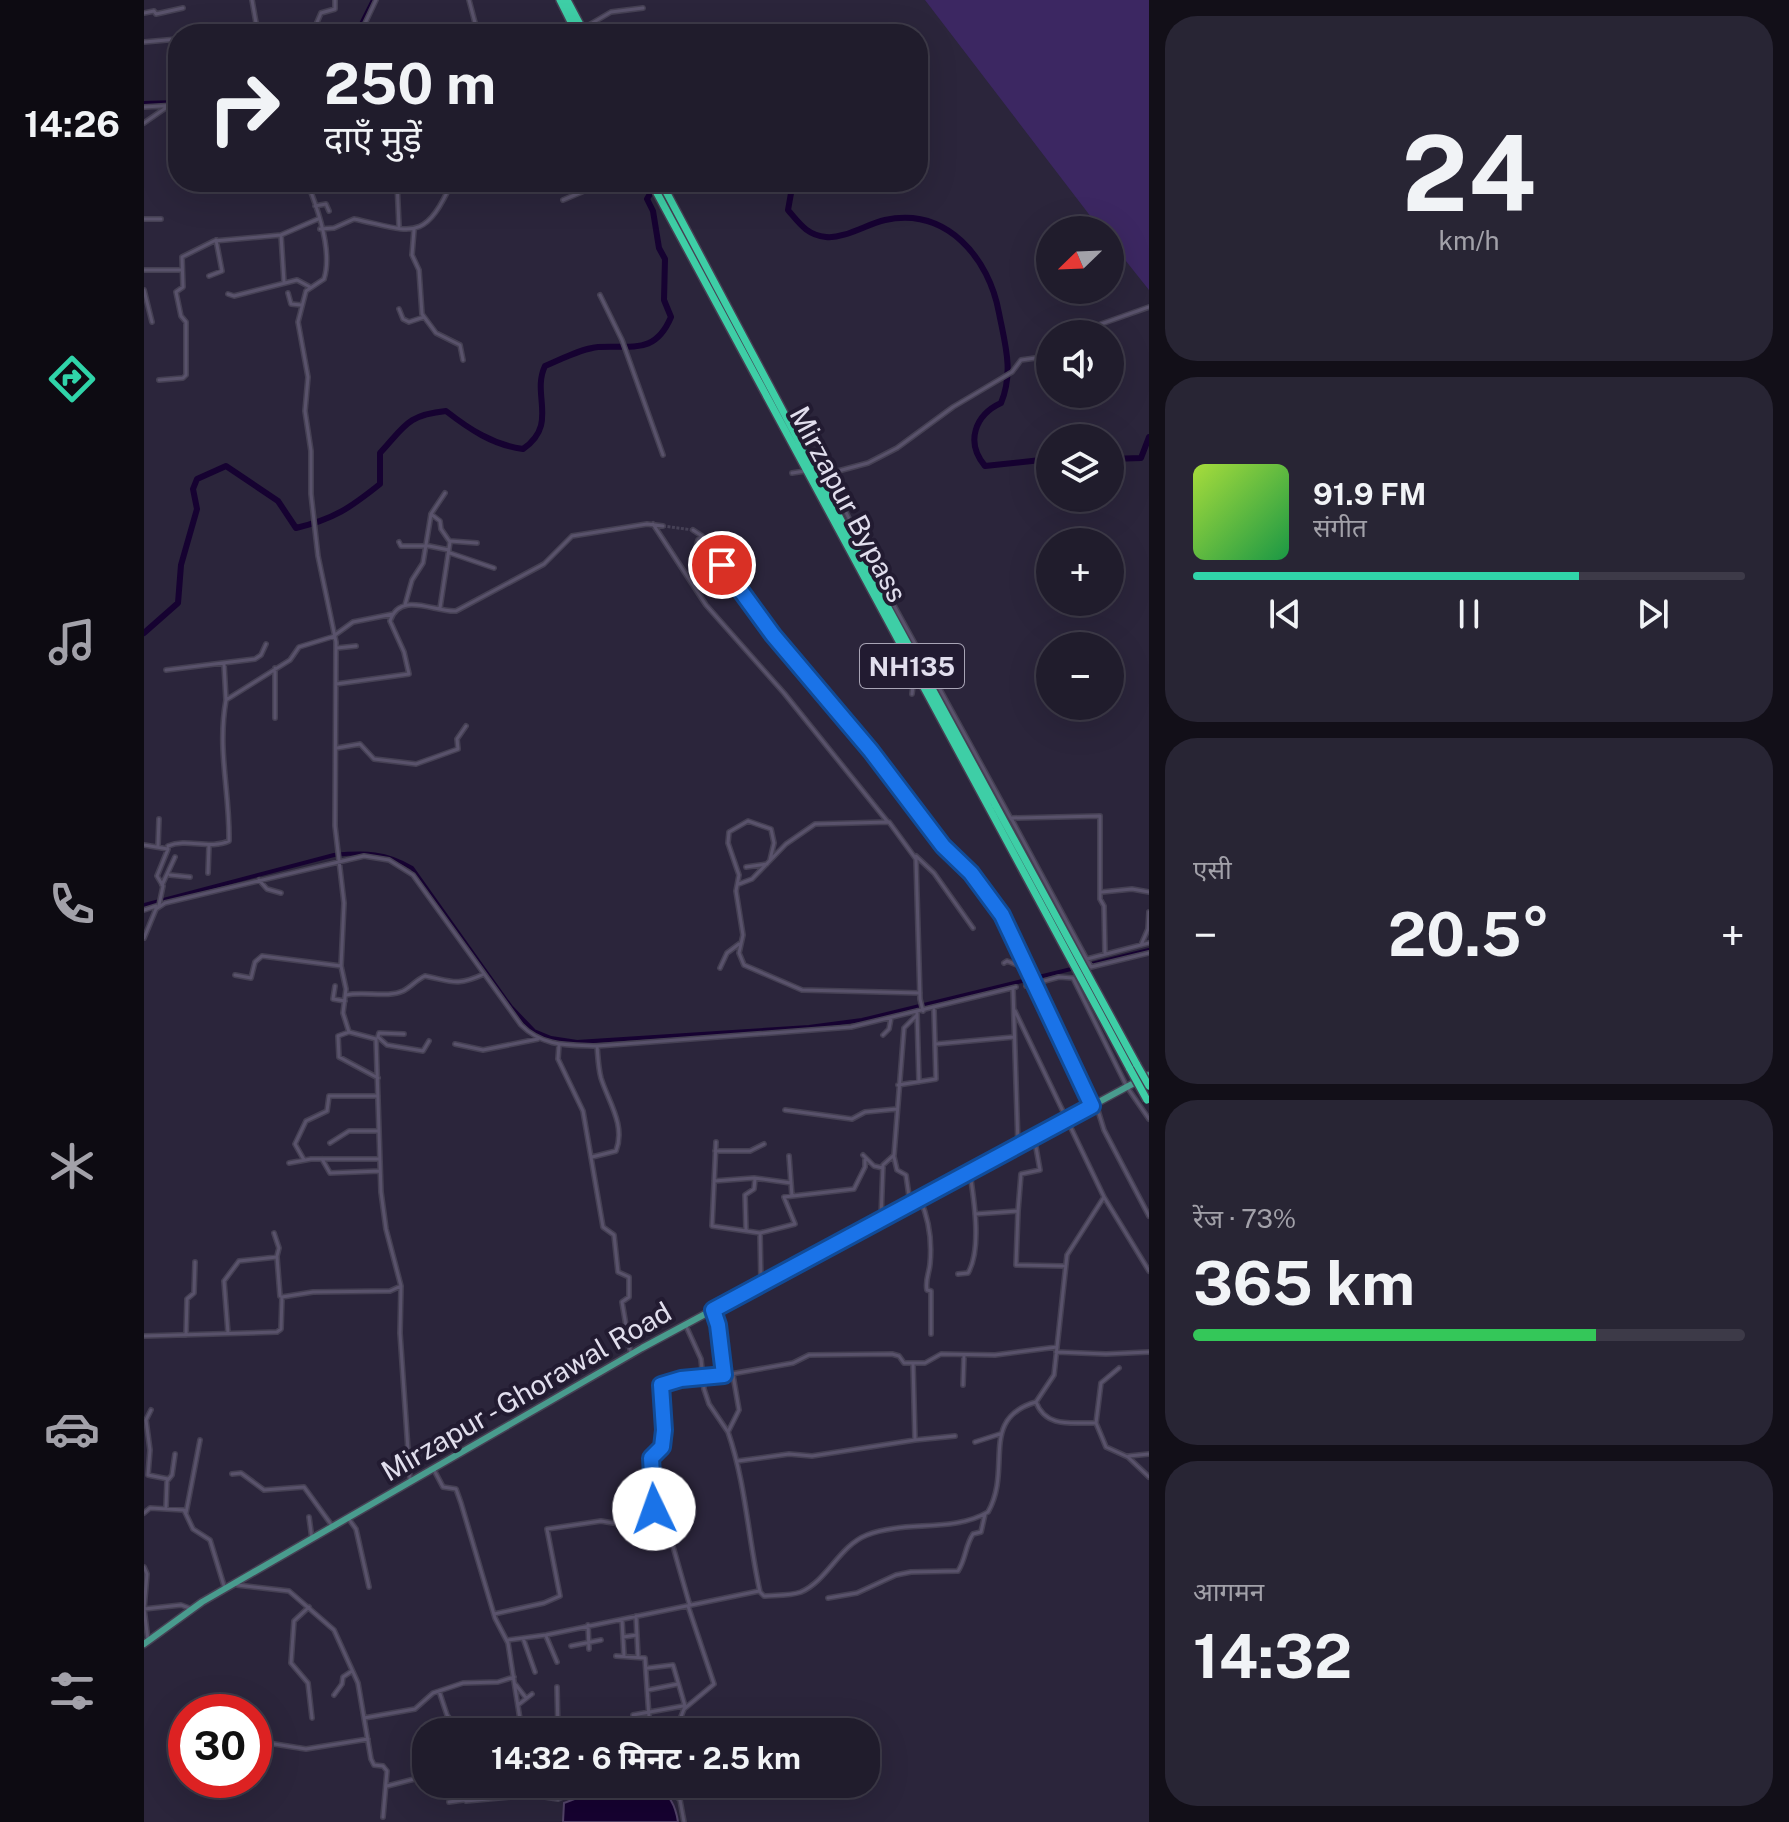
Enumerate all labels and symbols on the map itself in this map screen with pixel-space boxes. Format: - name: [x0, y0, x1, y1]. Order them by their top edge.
- north arrow: [1036, 216, 1124, 304]
- street label: Mirzapur Bypass: [784, 401, 914, 607]
- pin: [688, 531, 756, 599]
- road number: NH135: [860, 644, 964, 688]
- street label: Mirzapur - Ghorawal Road: [375, 1294, 677, 1488]
- position arrow: [612, 1467, 696, 1551]
- speed limit sign: 30: [168, 1694, 272, 1798]

